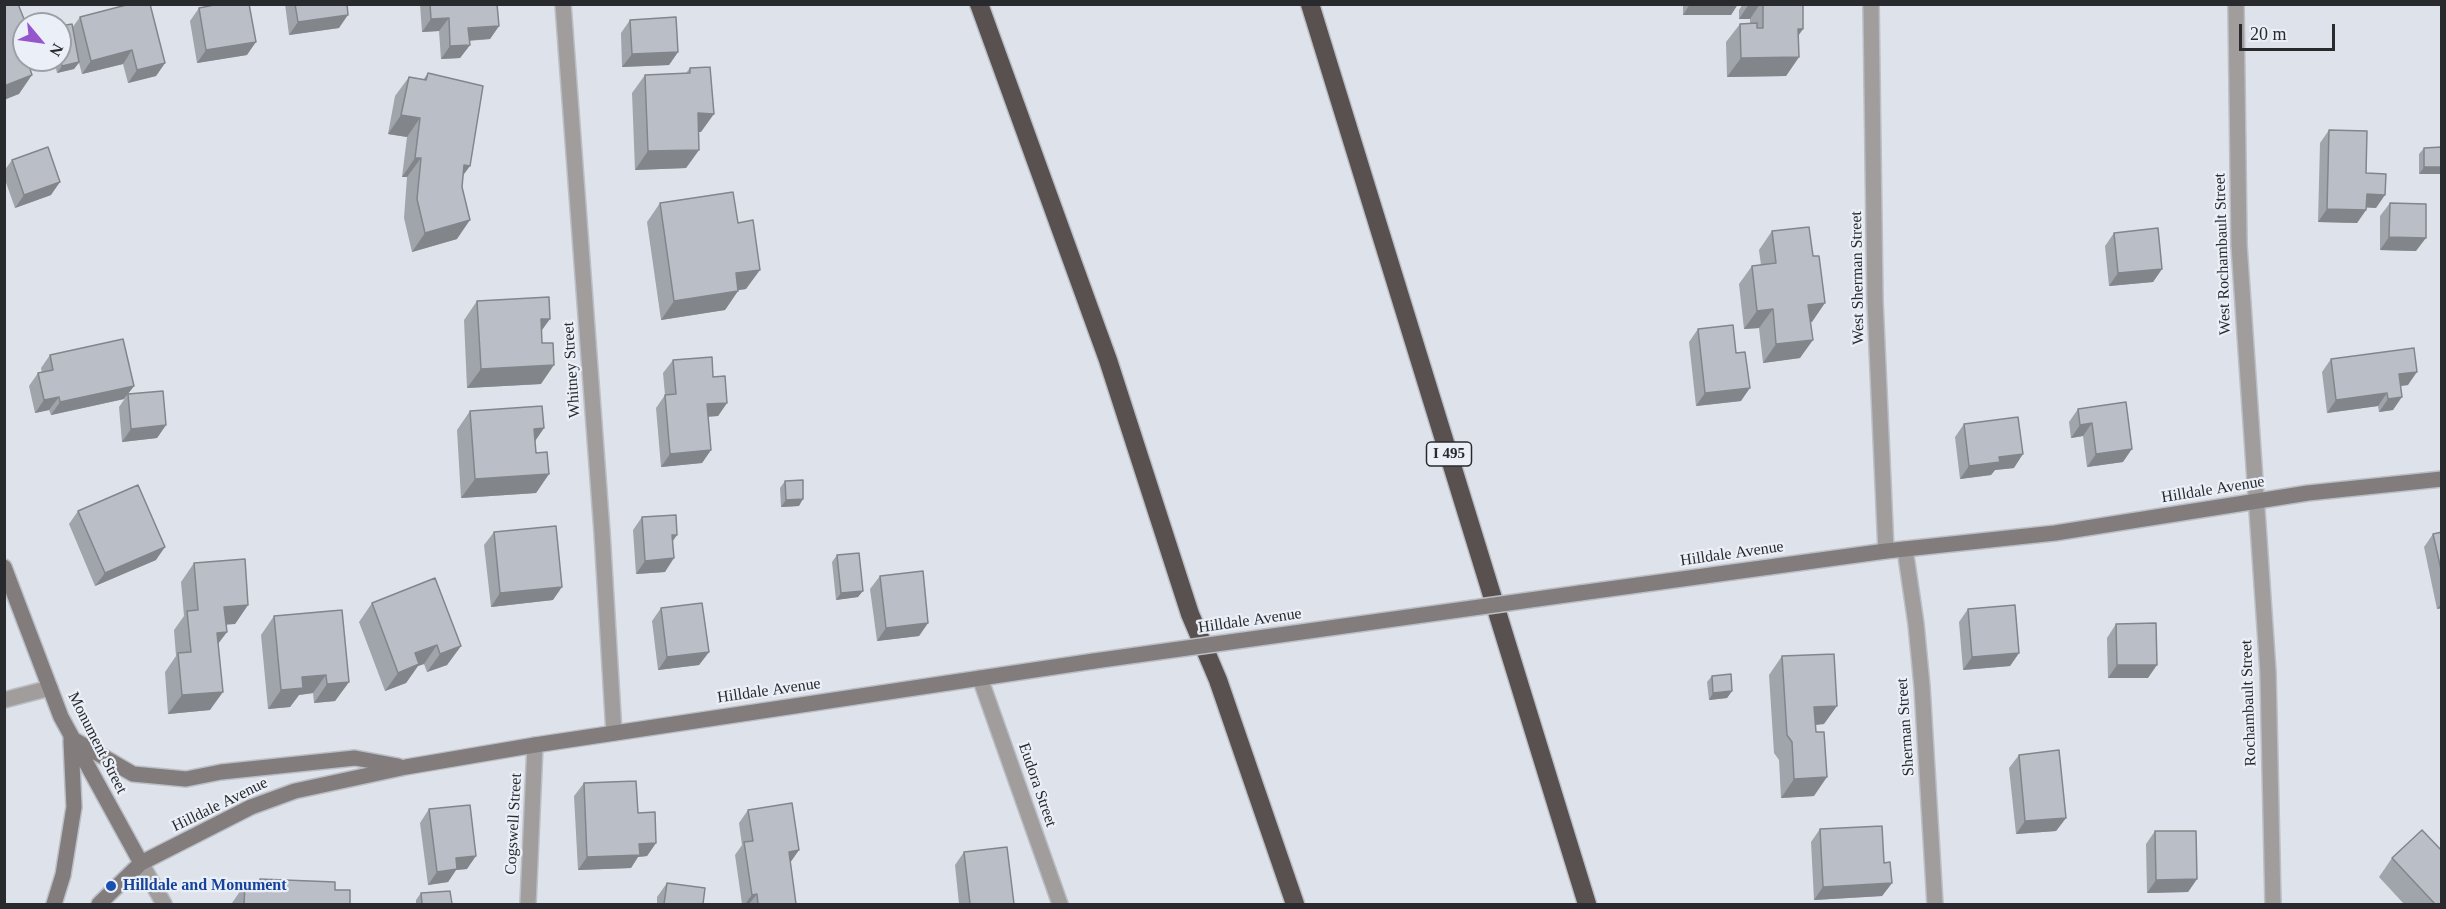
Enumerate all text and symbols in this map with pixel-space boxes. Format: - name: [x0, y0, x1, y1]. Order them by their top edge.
- north arrow: [12, 12, 72, 72]
- scale bar: [2242, 12, 2338, 50]
- text: 20 m: [2250, 24, 2287, 44]
- text: N: [46, 41, 67, 59]
- street label: West Rochambault Street: [2211, 173, 2235, 335]
- street label: West Sherman Street: [1847, 211, 1869, 345]
- street label: Whitney Street: [559, 321, 585, 419]
- road number: I 495: [1426, 442, 1472, 466]
- street label: Hilldale Avenue: [2160, 472, 2266, 508]
- street label: Hilldale Avenue: [1679, 537, 1785, 571]
- street label: Hilldale Avenue: [1197, 604, 1303, 638]
- street label: Rochambault Street: [2237, 639, 2261, 767]
- street label: Hilldale Avenue: [716, 674, 822, 708]
- street label: Sherman Street: [1893, 677, 1919, 777]
- street label: Monument Street: [63, 689, 131, 797]
- street label: Eudora Street: [1014, 740, 1060, 830]
- street label: Cogswell Street: [502, 773, 526, 875]
- street label: Hilldale Avenue: [169, 774, 271, 836]
- place label: Hilldale and Monument: [123, 876, 287, 896]
- marker: Hilldale and Monument: [104, 879, 118, 893]

